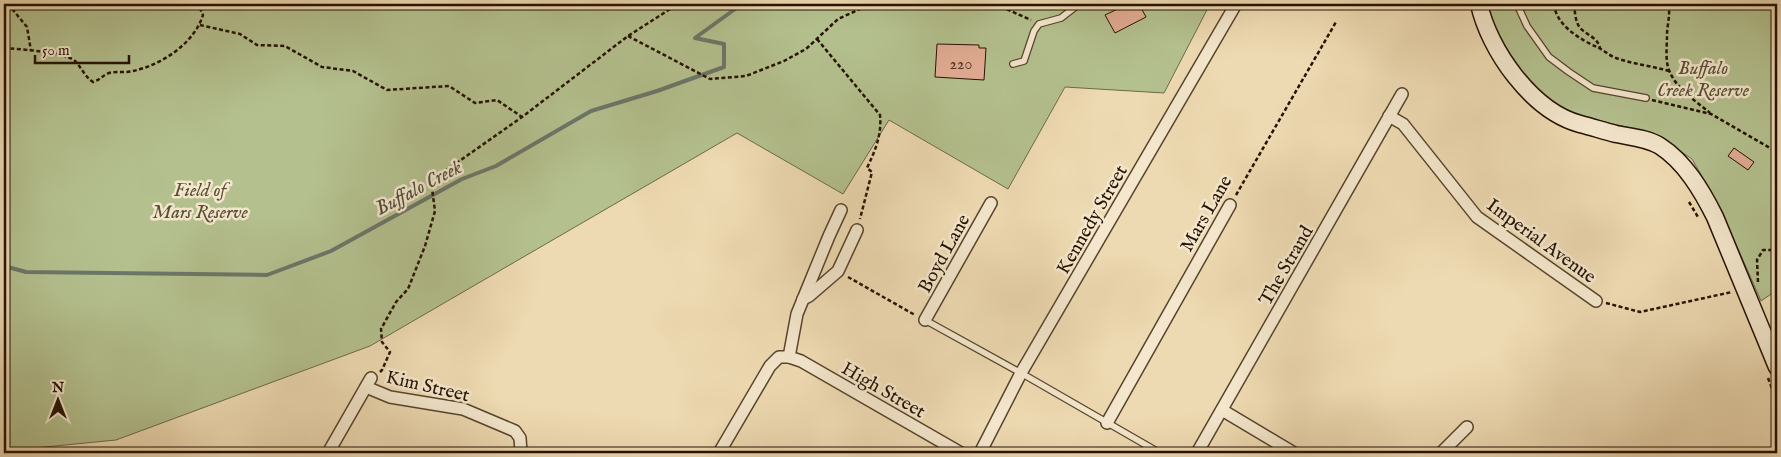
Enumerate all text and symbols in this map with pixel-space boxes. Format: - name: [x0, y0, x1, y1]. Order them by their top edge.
- scale bar: [35, 32, 129, 64]
- text: 50 m: [42, 41, 70, 60]
- house number: 220: [950, 55, 973, 75]
- park label: Buffalo Creek Reserve: [1657, 57, 1750, 103]
- water label: Buffalo Creek: [371, 155, 466, 222]
- street label: Kennedy Street: [1052, 161, 1134, 279]
- street label: Mars Lane: [1175, 171, 1238, 257]
- park label: Field of Mars Reserve: [152, 179, 248, 225]
- street label: Imperial Avenue: [1481, 194, 1601, 290]
- street label: Boyd Lane: [913, 210, 976, 298]
- street label: The Strand: [1254, 221, 1320, 310]
- street label: High Street: [837, 357, 930, 425]
- street label: Kim Street: [384, 366, 472, 408]
- north arrow: [32, 374, 82, 424]
- text: N: [51, 379, 64, 397]

